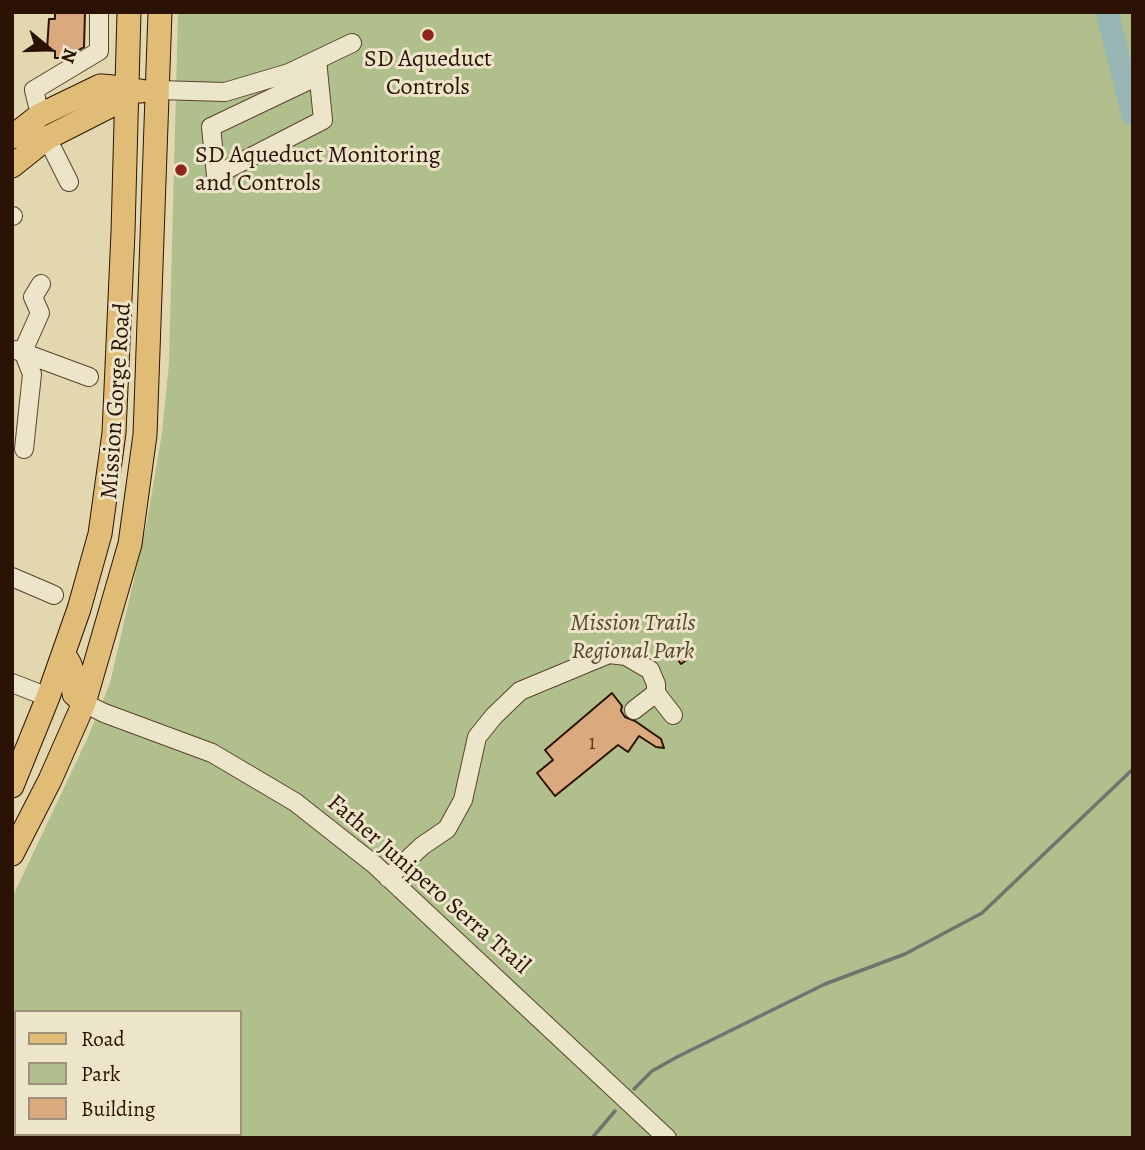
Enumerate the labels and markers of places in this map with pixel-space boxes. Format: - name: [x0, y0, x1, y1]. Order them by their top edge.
- marker: SD Aqueduct Controls: [420, 27, 436, 43]
- place label: SD Aqueduct Controls: [364, 46, 492, 102]
- place label: SD Aqueduct Monitoring and Controls: [195, 142, 441, 198]
- marker: SD Aqueduct Monitoring and Controls: [173, 162, 189, 178]

